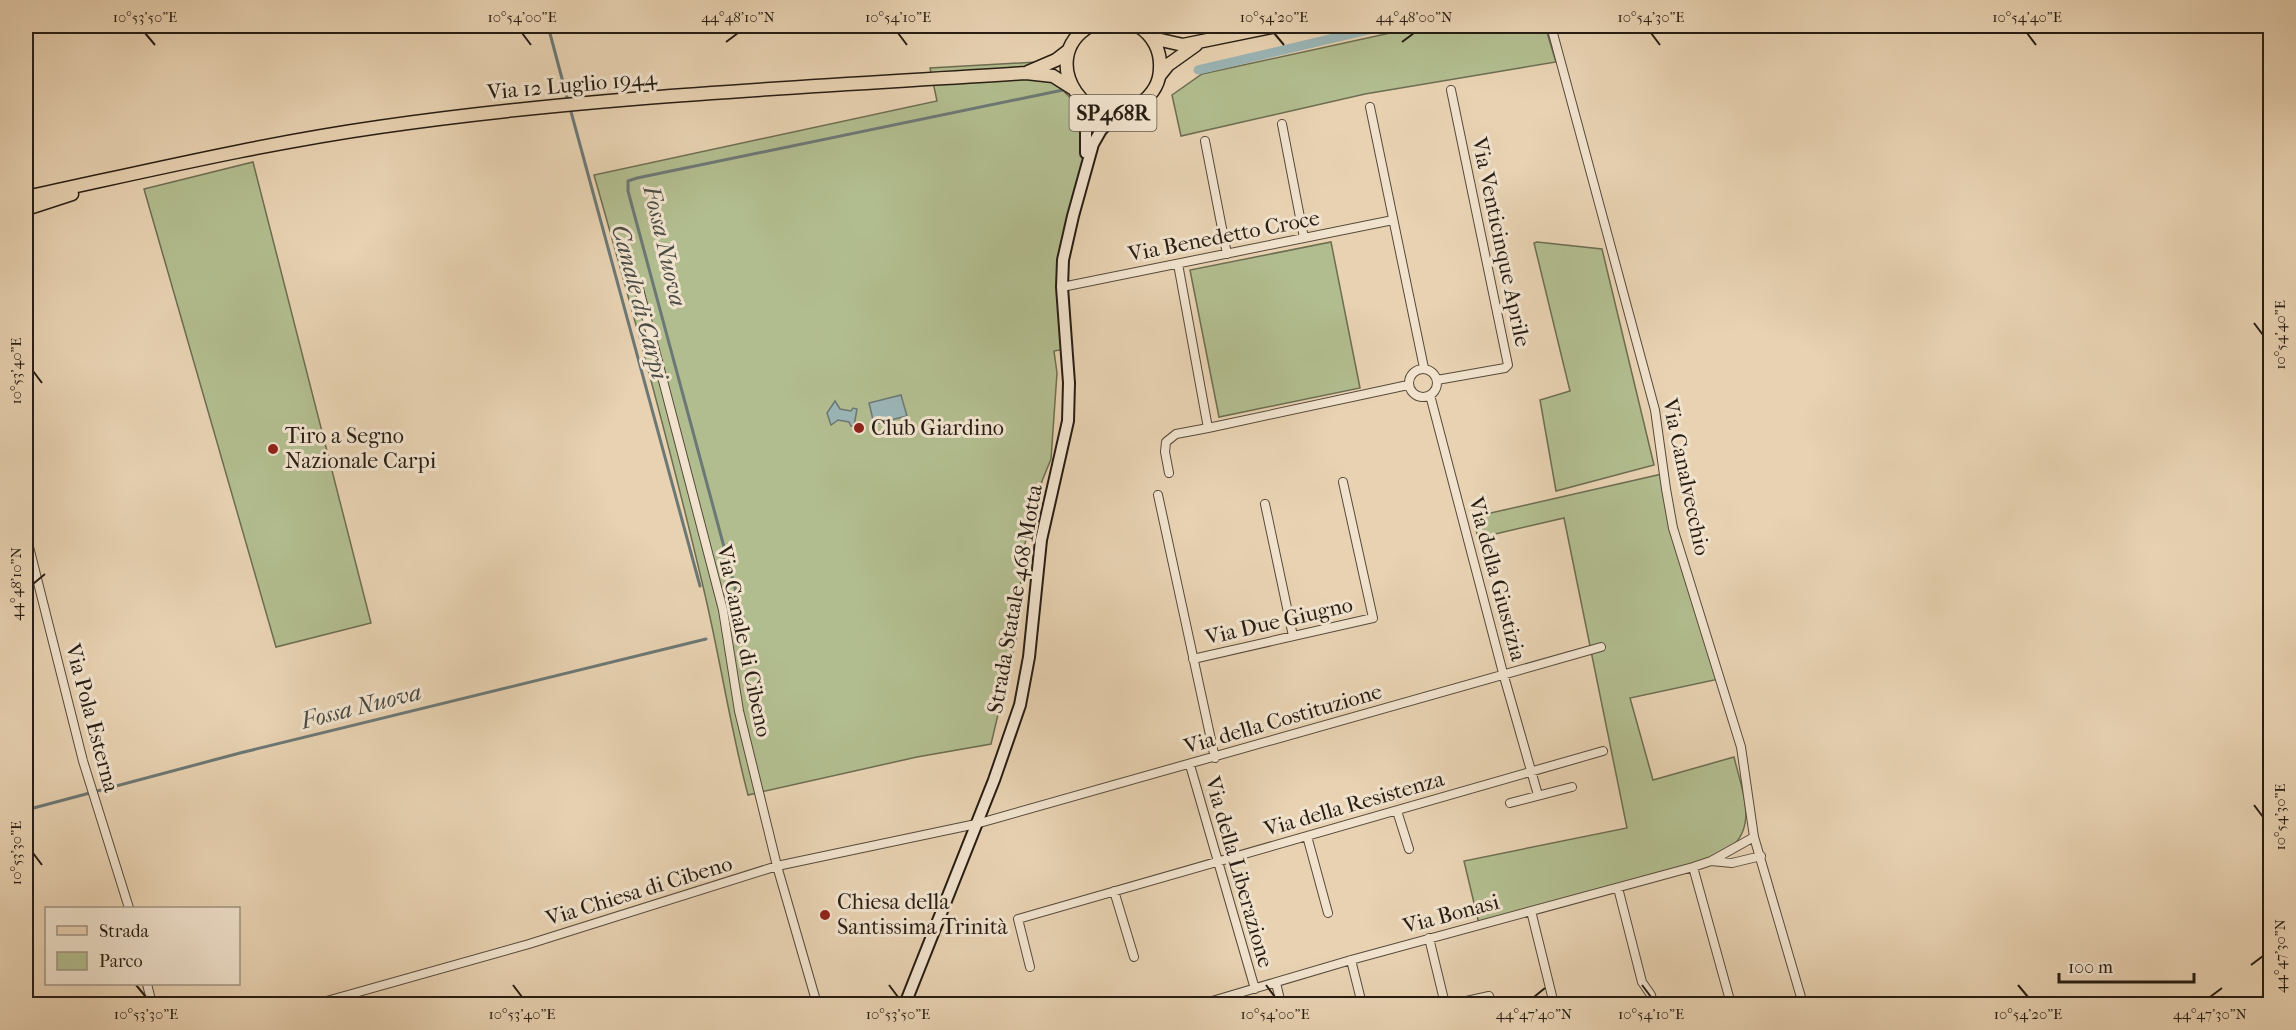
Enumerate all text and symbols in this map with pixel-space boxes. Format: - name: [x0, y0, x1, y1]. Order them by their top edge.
- text: 10°53'50"E: [113, 8, 177, 26]
- text: 10°54'00"E: [487, 8, 557, 26]
- text: 44°48'10"N: [701, 8, 775, 26]
- text: 10°54'10"E: [865, 8, 931, 26]
- text: 10°54'20"E: [1240, 8, 1308, 26]
- text: 44°48'00"N: [1376, 8, 1453, 26]
- text: 10°54'30"E: [1618, 8, 1684, 26]
- text: 10°54'40"E: [1992, 8, 2062, 26]
- street label: Via 12 Luglio 1944: [485, 65, 659, 105]
- road number: SP468R: [1070, 95, 1156, 131]
- street label: Via Venticinque Aprile: [1466, 134, 1536, 349]
- water label: Fossa Nuova: [637, 182, 692, 309]
- street label: Via Benedetto Croce: [1125, 205, 1322, 268]
- water label: Canale di Carpi: [606, 222, 675, 384]
- text: 10°54'40"E: [2271, 300, 2289, 370]
- text: 10°53'40"E: [7, 338, 25, 404]
- street label: Via Canalvecchio: [1656, 395, 1715, 558]
- place label: Club Giardino: [871, 415, 1004, 441]
- marker: Club Giardino: [852, 421, 866, 435]
- place label: Tiro a Segno Nazionale Carpi: [285, 423, 437, 474]
- marker: Tiro a Segno Nazionale Carpi: [266, 442, 280, 456]
- street label: Strada Statale 468 Motta: [982, 482, 1048, 715]
- street label: Via della Giustizia: [1462, 493, 1532, 665]
- street label: Via Canale di Cibeno: [711, 542, 777, 739]
- text: 44°48'10"N: [7, 547, 25, 621]
- street label: Via Due Giugno: [1202, 591, 1355, 651]
- street label: Via Pola Esterna: [59, 640, 125, 796]
- water label: Fossa Nuova: [297, 678, 424, 735]
- street label: Via della Costituzione: [1180, 678, 1385, 760]
- street label: Via della Resistenza: [1260, 766, 1448, 842]
- street label: Via della Liberazione: [1199, 772, 1279, 971]
- text: 10°54'30"E: [2271, 784, 2289, 850]
- text: 10°53'30"E: [7, 821, 25, 885]
- street label: Via Chiesa di Cibeno: [542, 850, 735, 932]
- place label: Chiesa della Santissima Trinità: [837, 889, 1009, 940]
- street label: Via Bonasi: [1399, 889, 1502, 940]
- legend: [45, 907, 240, 985]
- marker: Chiesa della Santissima Trinità: [818, 908, 832, 922]
- text: 44°47'30"N: [2271, 918, 2289, 993]
- text: Strada: [99, 921, 150, 942]
- scale bar: [2059, 946, 2194, 984]
- text: Parco: [99, 951, 143, 972]
- text: 100 m: [2068, 957, 2113, 978]
- text: 10°53'30"E: [114, 1005, 178, 1023]
- text: 10°53'40"E: [489, 1005, 555, 1023]
- text: 10°53'50"E: [866, 1005, 930, 1023]
- text: 10°54'00"E: [1240, 1005, 1310, 1023]
- text: 44°47'40"N: [1496, 1005, 1573, 1023]
- text: 10°54'10"E: [1618, 1005, 1684, 1023]
- text: 10°54'20"E: [1994, 1005, 2062, 1023]
- text: 44°47'30"N: [2173, 1005, 2248, 1023]

